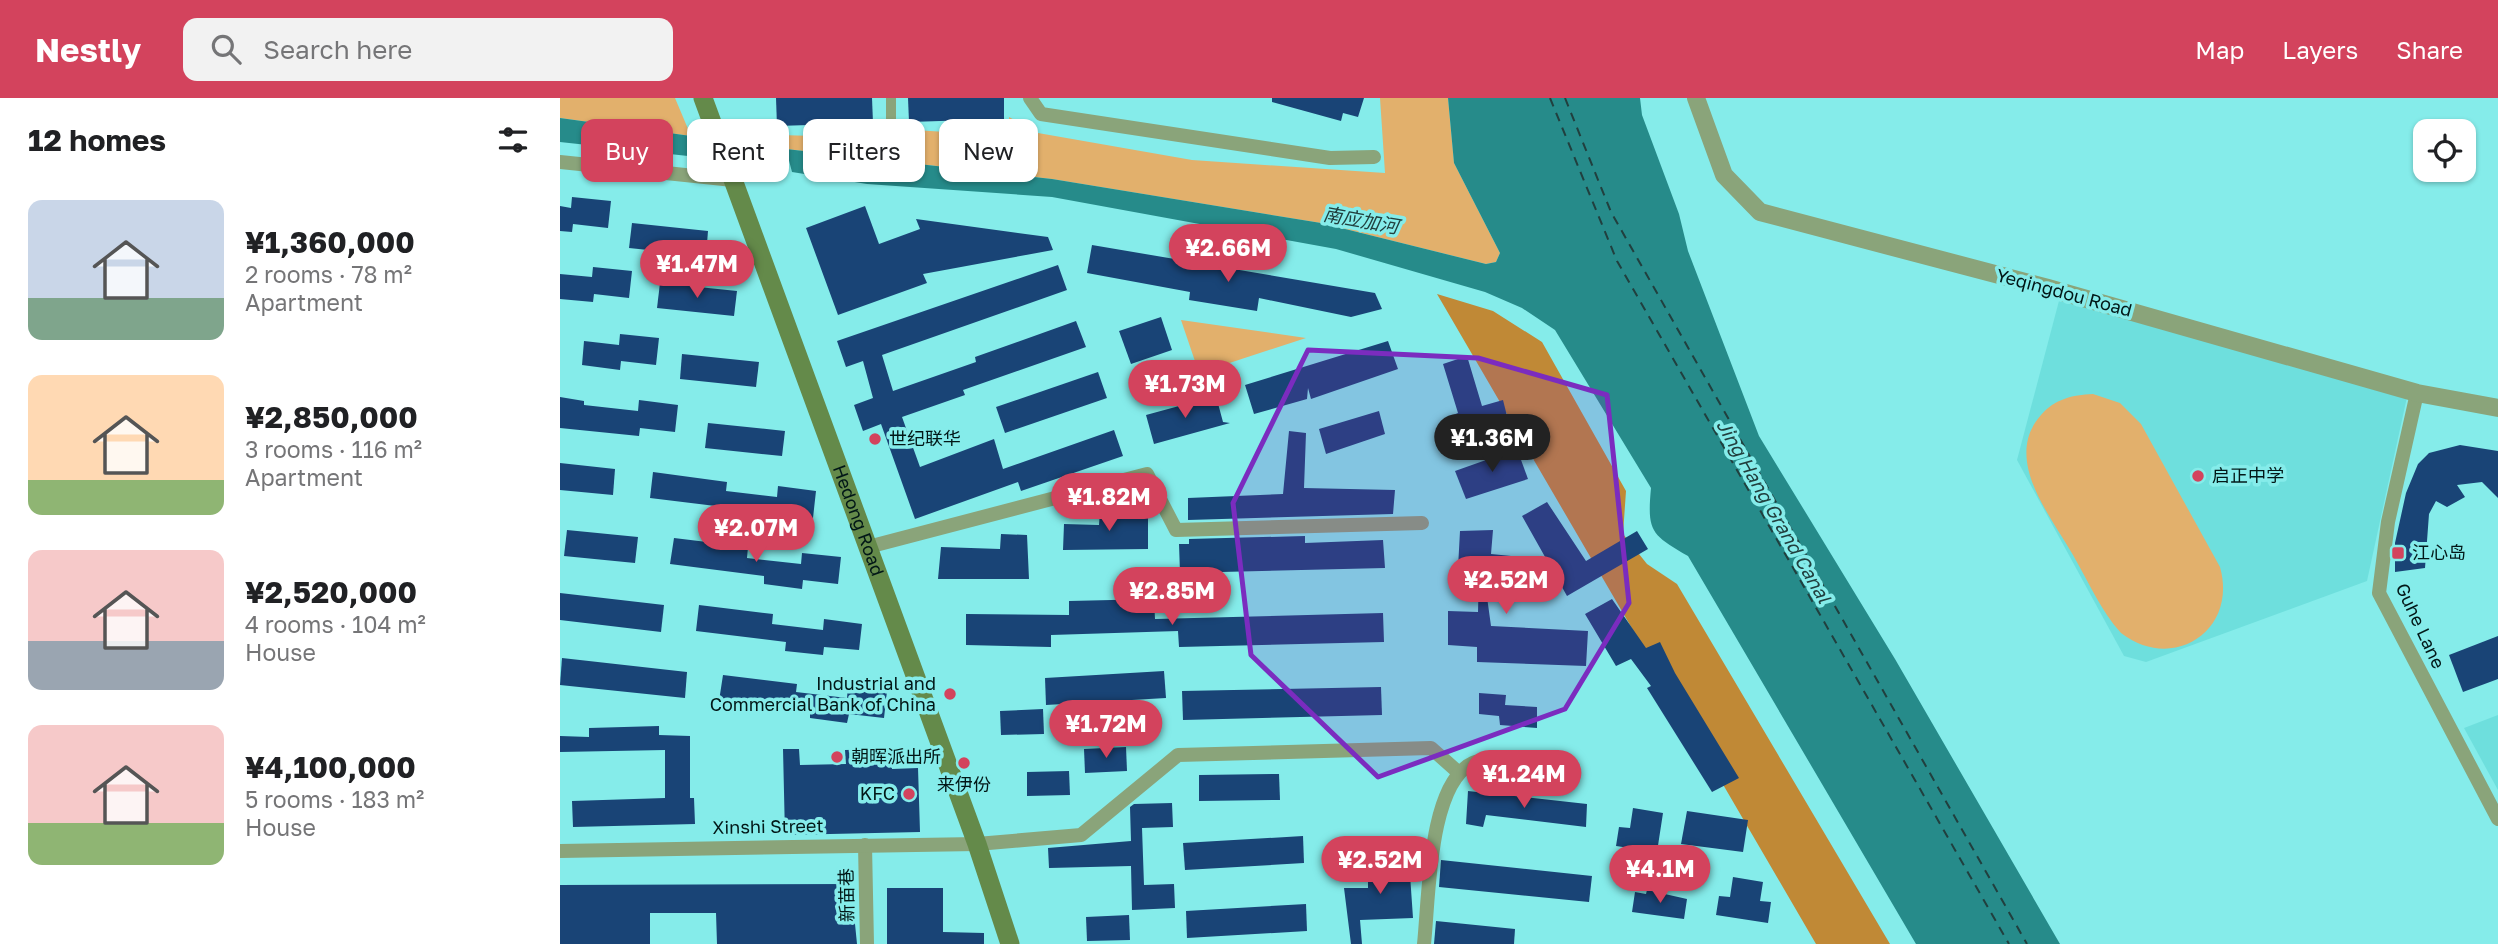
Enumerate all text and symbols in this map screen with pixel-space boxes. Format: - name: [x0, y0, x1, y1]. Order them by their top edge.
- search box: [183, 18, 673, 81]
- text: Nestly: [35, 30, 141, 69]
- icon: search: [207, 30, 245, 68]
- text: Search here: [263, 34, 412, 65]
- text: Map: [2195, 35, 2244, 64]
- text: Layers: [2282, 35, 2358, 64]
- text: Share: [2396, 35, 2463, 64]
- chip: Buy: [581, 119, 673, 182]
- chip: Rent: [687, 119, 789, 182]
- chip: Filters: [803, 119, 925, 182]
- chip: New: [939, 119, 1038, 182]
- map controls: [2413, 119, 2476, 182]
- button: locate: [2413, 119, 2476, 182]
- icon: filters: [494, 121, 532, 159]
- text: 12 homes: [28, 122, 166, 158]
- water label: 南应加河: [1322, 202, 1404, 238]
- text: ¥1,360,000: [245, 224, 415, 260]
- pin: ¥2.66M: [1171, 225, 1285, 284]
- icon: home: [84, 228, 168, 312]
- text: ¥2.66M: [1185, 233, 1271, 261]
- pin: ¥1.47M: [640, 240, 754, 300]
- text: ¥1.47M: [656, 249, 738, 277]
- text: 2 rooms · 78 m²: [245, 260, 412, 288]
- street label: Yeqingdou Road: [1994, 263, 2135, 321]
- text: Apartment: [245, 288, 363, 316]
- pin: ¥1.73M: [1128, 360, 1242, 420]
- text: ¥1.73M: [1144, 369, 1226, 397]
- text: ¥2,850,000: [245, 399, 418, 435]
- icon: home: [84, 403, 168, 487]
- pin: ¥1.36M: [1435, 414, 1549, 474]
- water label: Jing Hang Grand Canal: [1712, 415, 1837, 608]
- text: ¥1.36M: [1450, 423, 1534, 451]
- place label: 世纪联华: [889, 427, 961, 449]
- marker: 世纪联华: [867, 431, 883, 447]
- text: 3 rooms · 116 m²: [245, 435, 422, 463]
- street label: Hedong Road: [829, 461, 890, 579]
- text: Apartment: [245, 463, 363, 491]
- place label: 启正中学: [2212, 464, 2284, 486]
- marker: 启正中学: [2190, 468, 2206, 484]
- pin: ¥1.82M: [1052, 474, 1166, 533]
- text: ¥1.82M: [1067, 482, 1151, 510]
- pin: ¥2.07M: [699, 504, 813, 564]
- text: ¥2.07M: [714, 513, 798, 541]
- place label: 江心岛: [2412, 541, 2466, 563]
- marker: 江心岛: [2390, 545, 2406, 561]
- pin: ¥2.52M: [1449, 556, 1563, 616]
- text: ¥2.52M: [1463, 565, 1549, 593]
- pin: ¥2.85M: [1115, 568, 1229, 627]
- text: ¥2,520,000: [245, 574, 417, 610]
- text: ¥2.85M: [1129, 576, 1215, 604]
- icon: home: [84, 578, 168, 662]
- street label: Guhe Lane: [2392, 579, 2450, 672]
- text: 4 rooms · 104 m²: [245, 610, 426, 638]
- text: House: [245, 638, 316, 666]
- place label: Industrial and Commercial Bank of China: [710, 672, 936, 715]
- marker: Industrial and Commercial Bank of China: [942, 686, 958, 702]
- pin: ¥1.72M: [1049, 700, 1163, 760]
- text: ¥1.72M: [1065, 709, 1147, 737]
- place label: 朝晖派出所: [851, 745, 941, 767]
- text: ¥4,100,000: [245, 749, 416, 785]
- marker: 朝晖派出所: [829, 749, 845, 765]
- pin: ¥1.24M: [1467, 750, 1581, 810]
- icon: home: [84, 753, 168, 837]
- marker: 来伊份: [956, 755, 972, 771]
- text: ¥1.24M: [1482, 759, 1566, 787]
- place label: 来伊份: [937, 773, 991, 795]
- place label: KFC: [860, 782, 895, 804]
- text: 5 rooms · 183 m²: [245, 785, 424, 813]
- marker: KFC: [901, 786, 917, 802]
- text: House: [245, 813, 316, 841]
- street label: Xinshi Street: [712, 814, 824, 838]
- pin: ¥2.52M: [1323, 836, 1437, 896]
- text: ¥2.52M: [1337, 845, 1423, 873]
- pin: ¥4.1M: [1611, 846, 1709, 905]
- text: ¥4.1M: [1625, 854, 1695, 882]
- street label: 新苗巷: [835, 868, 857, 922]

